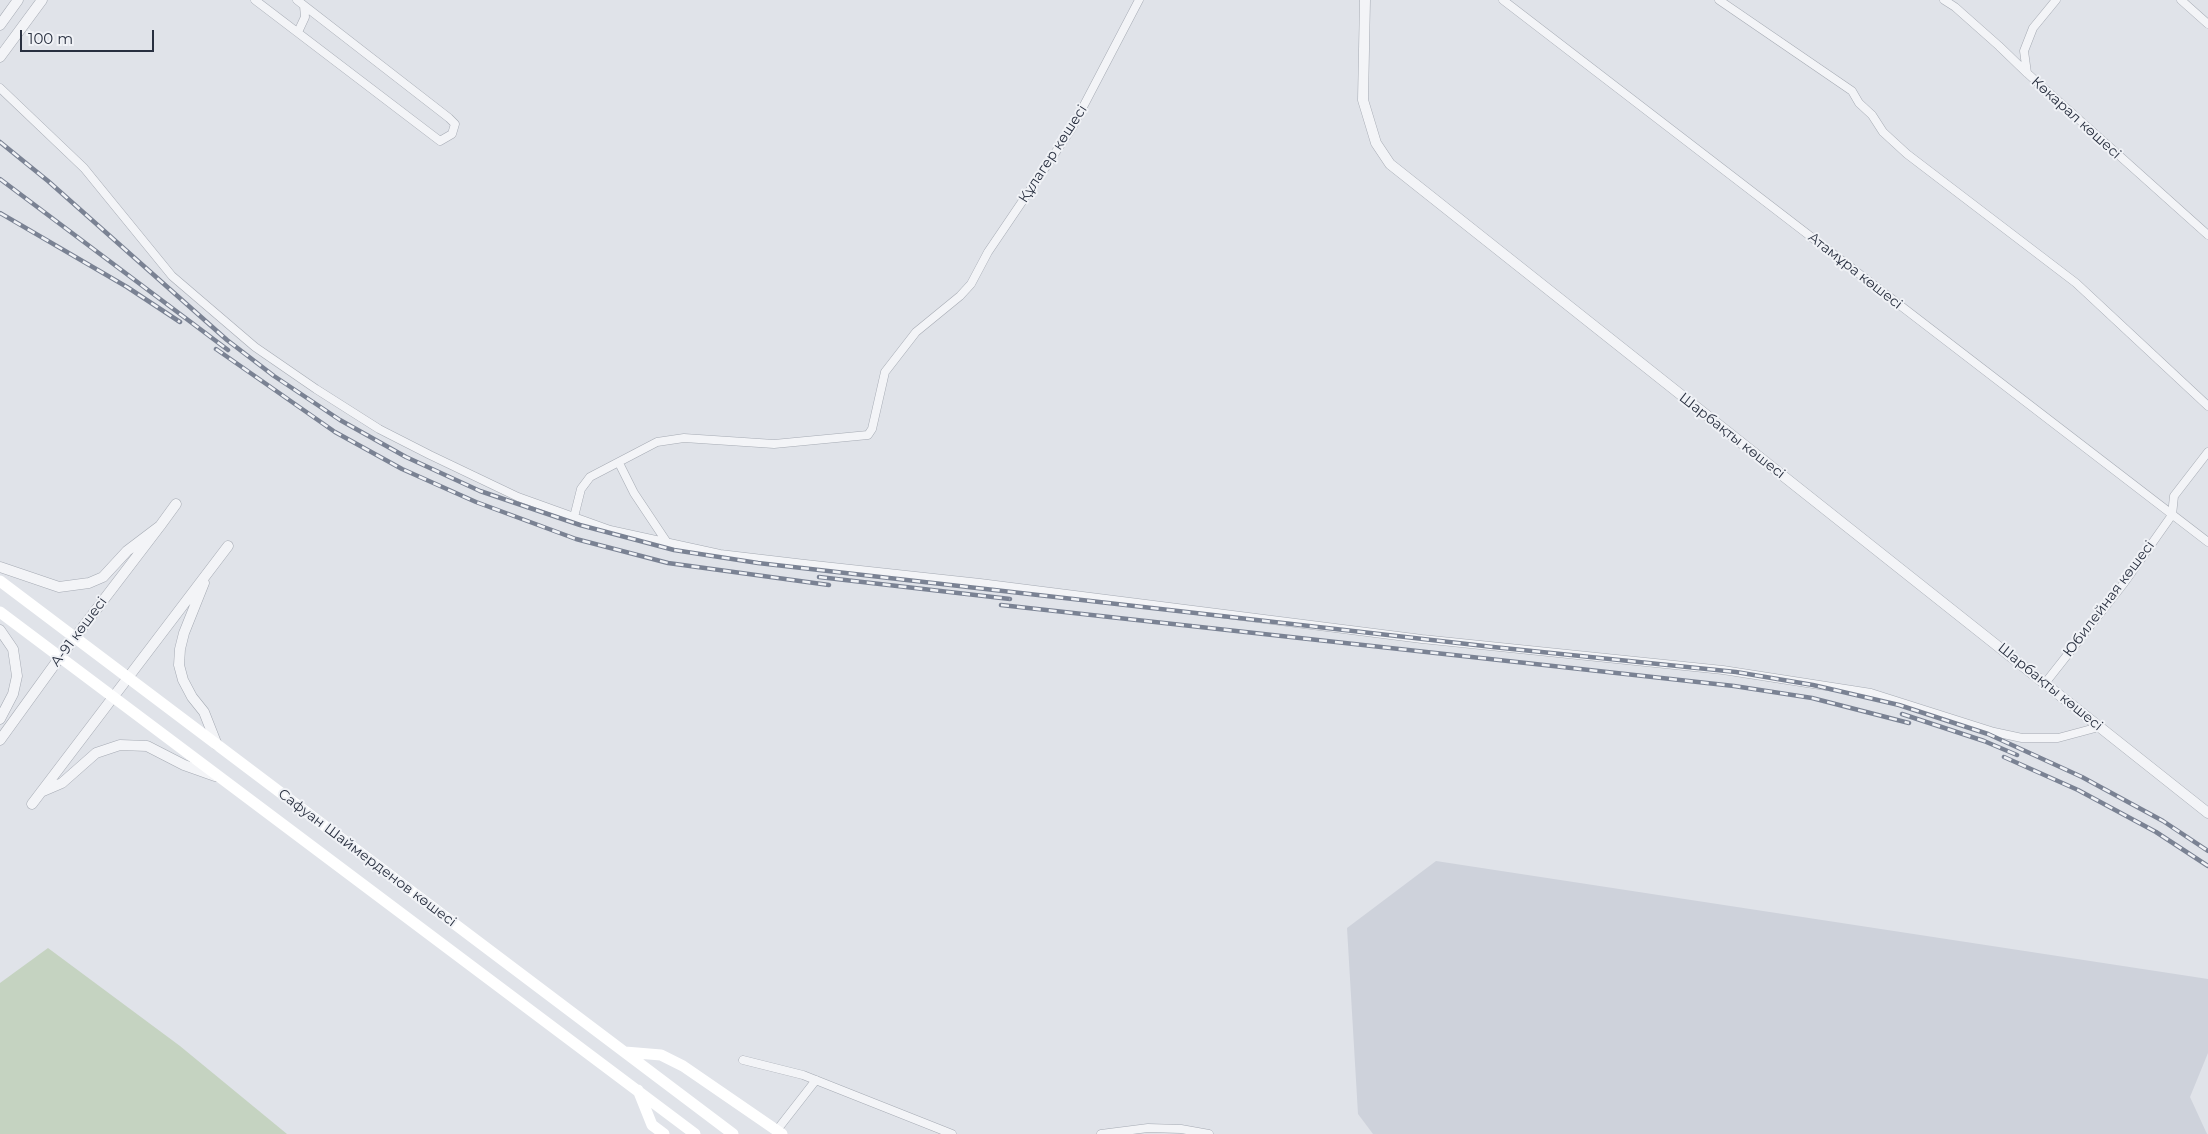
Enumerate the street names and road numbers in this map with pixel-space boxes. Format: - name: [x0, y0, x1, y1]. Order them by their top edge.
- street label: Көкарал көшесі: [2028, 73, 2124, 163]
- street label: Құлагер көшесі: [1015, 102, 1091, 206]
- street label: Атамұра көшесі: [1805, 229, 1905, 313]
- street label: Шарбақты көшесі: [1676, 389, 1788, 483]
- street label: Юбилейная көшесі: [2060, 538, 2158, 660]
- street label: А-91 көшесі: [47, 594, 111, 670]
- street label: Шарбақты көшесі: [1994, 640, 2106, 734]
- street label: Сафуан Шаймерденов көшесі: [275, 786, 459, 930]

